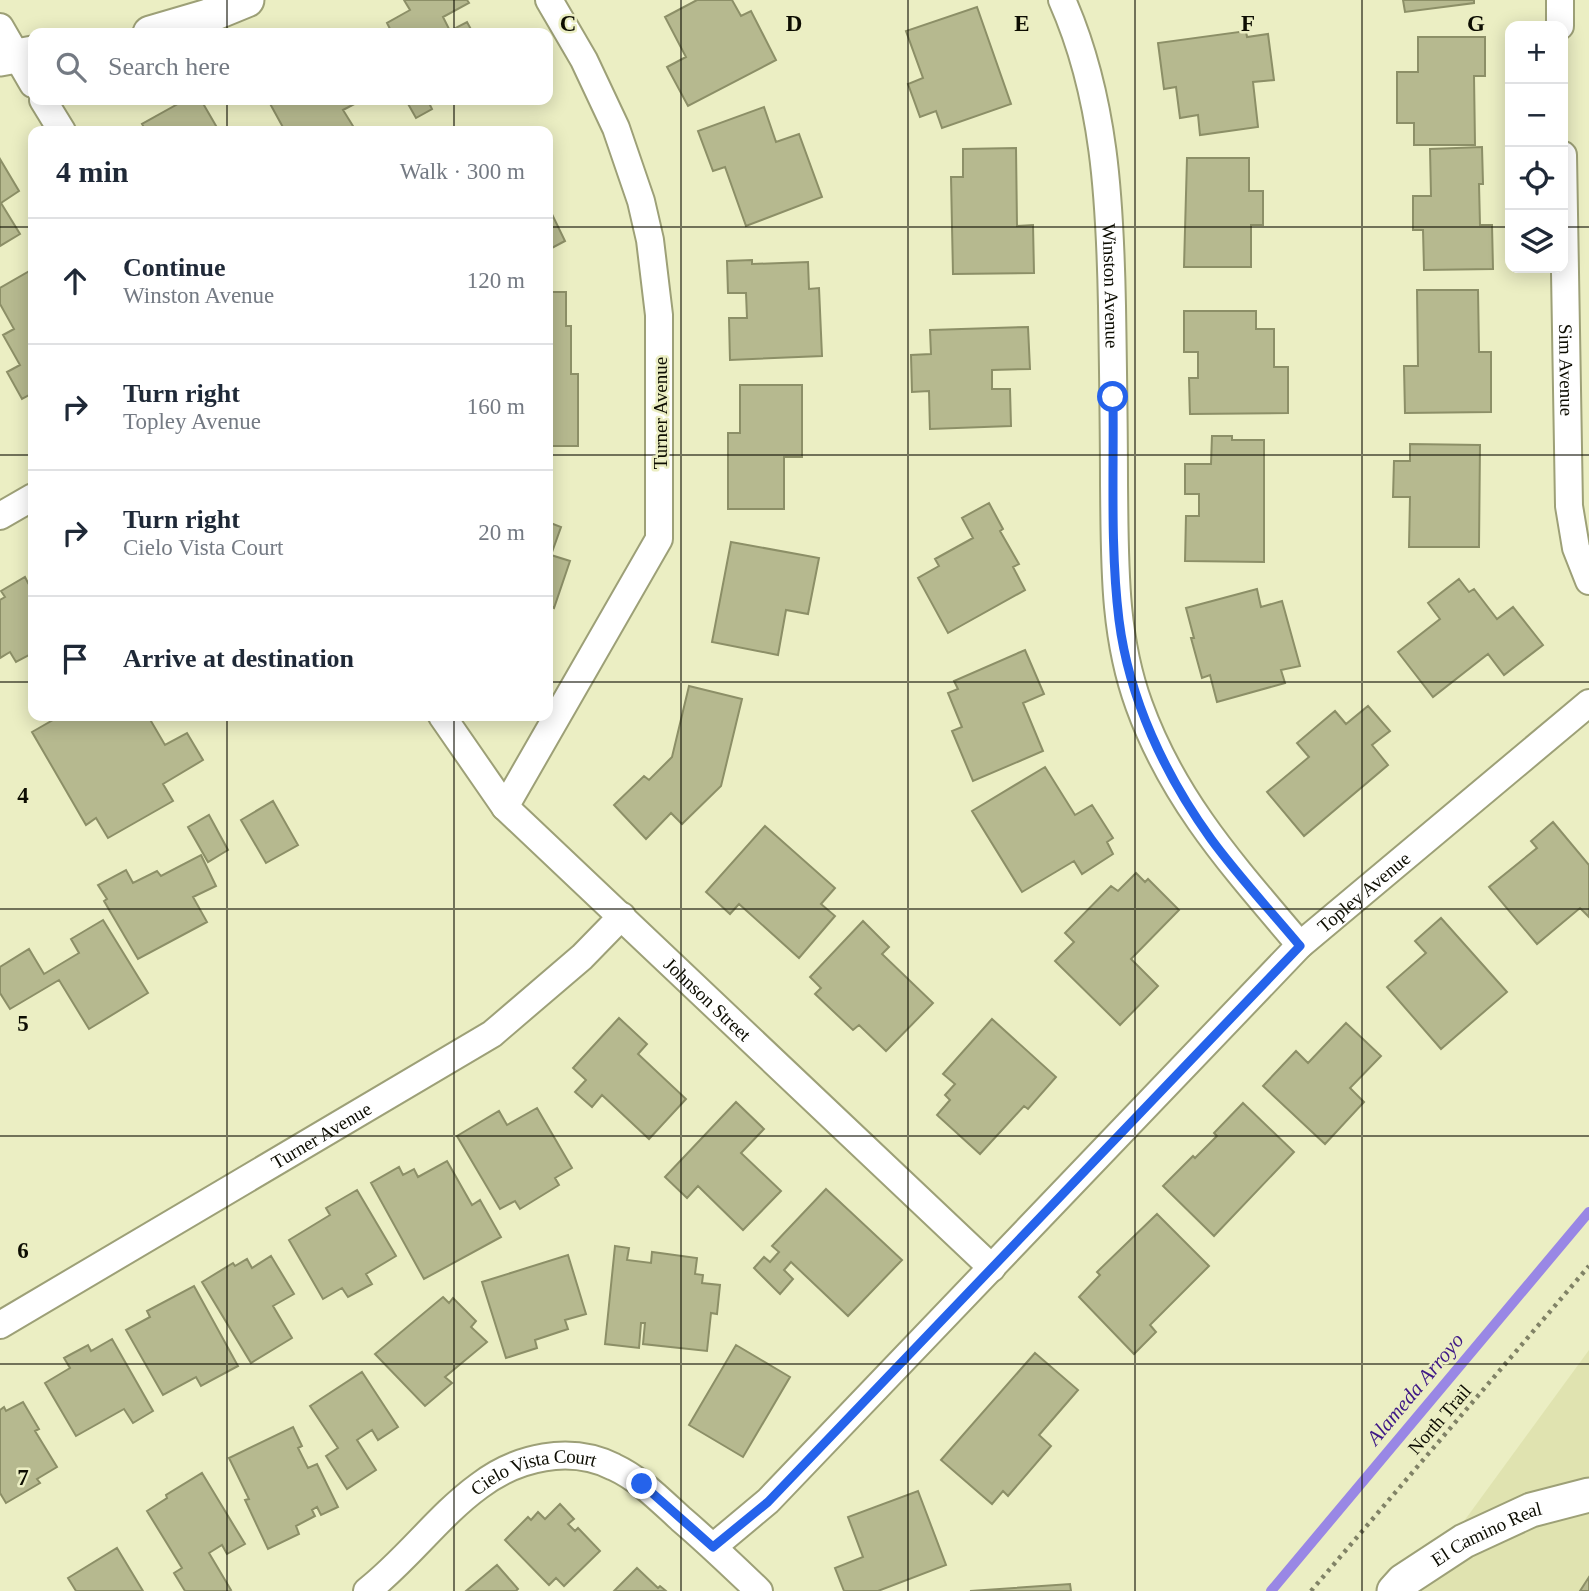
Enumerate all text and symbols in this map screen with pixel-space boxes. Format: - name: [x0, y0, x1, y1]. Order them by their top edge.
- text: C: [560, 11, 576, 36]
- text: D: [786, 11, 802, 36]
- text: E: [1014, 11, 1030, 36]
- text: F: [1241, 11, 1255, 36]
- text: G: [1467, 11, 1485, 36]
- map controls: [1505, 21, 1568, 273]
- button: +: [1505, 21, 1568, 84]
- search box: [28, 28, 553, 105]
- icon: search: [52, 48, 90, 86]
- text: Search here: [108, 52, 230, 81]
- button: −: [1505, 84, 1568, 147]
- button: locate: [1505, 147, 1568, 210]
- text: 4 min: [56, 155, 129, 188]
- text: Walk · 300 m: [400, 159, 525, 184]
- button: layers: [1505, 210, 1568, 273]
- street label: Winston Avenue: [1098, 223, 1123, 349]
- text: Continue: [123, 253, 226, 282]
- icon: ahead: [56, 262, 94, 300]
- text: 120 m: [467, 268, 525, 293]
- text: Winston Avenue: [123, 283, 274, 308]
- street label: Sim Avenue: [1555, 324, 1577, 416]
- street label: Turner Avenue: [650, 357, 671, 469]
- text: Turn right: [123, 379, 240, 408]
- route start: [1097, 381, 1128, 412]
- icon: right: [56, 388, 94, 426]
- text: 160 m: [467, 394, 525, 419]
- text: Topley Avenue: [123, 409, 261, 434]
- text: Turn right: [123, 505, 240, 534]
- icon: right: [56, 514, 94, 552]
- text: 20 m: [478, 520, 525, 545]
- text: Cielo Vista Court: [123, 535, 283, 560]
- icon: arrive: [56, 640, 94, 678]
- text: Arrive at destination: [123, 644, 354, 673]
- text: 4: [17, 783, 29, 808]
- street label: Topley Avenue: [1313, 848, 1414, 937]
- street label: Johnson Street: [660, 953, 756, 1046]
- text: 5: [17, 1011, 29, 1036]
- street label: Turner Avenue: [268, 1098, 375, 1173]
- text: 6: [17, 1238, 29, 1263]
- water label: Alameda Arroyo: [1360, 1328, 1469, 1451]
- street label: North Trail: [1404, 1380, 1475, 1458]
- street label: Cielo Vista Court: [467, 1446, 600, 1500]
- text: 7: [17, 1465, 29, 1490]
- route end: [626, 1468, 657, 1499]
- street label: El Camino Real: [1427, 1498, 1544, 1571]

